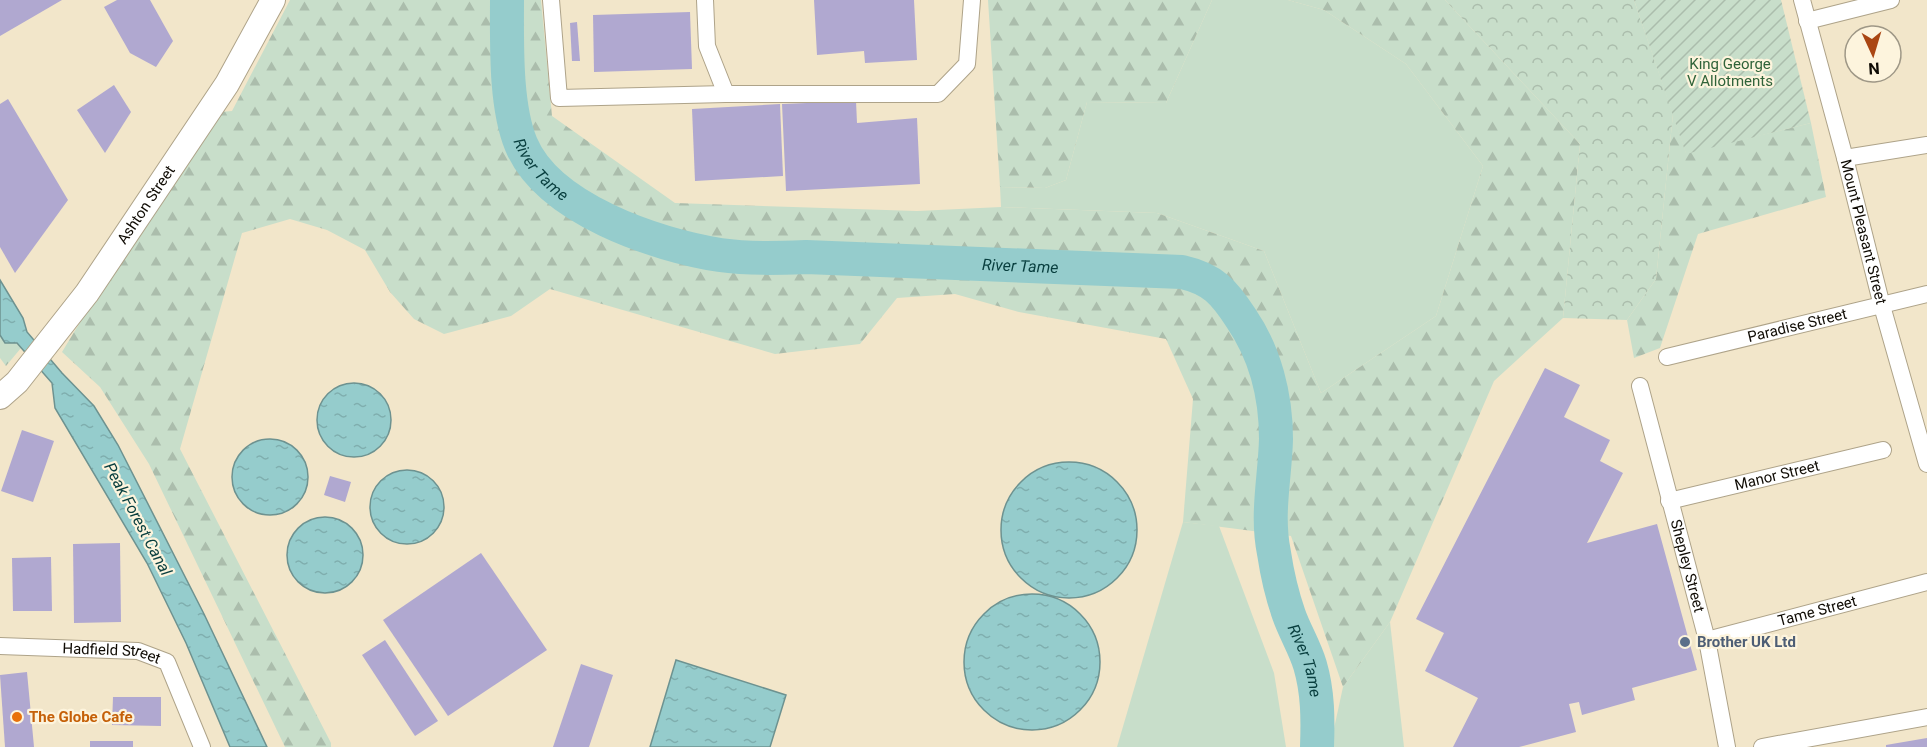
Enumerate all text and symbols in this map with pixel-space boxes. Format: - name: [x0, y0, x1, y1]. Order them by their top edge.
- north arrow: [1843, 24, 1903, 84]
- park label: King George V Allotments: [1687, 55, 1773, 90]
- text: N: [1868, 59, 1880, 78]
- water label: River Tame: [510, 135, 572, 205]
- street label: Mount Pleasant Street: [1837, 158, 1890, 306]
- street label: Ashton Street: [113, 162, 179, 248]
- water label: River Tame: [982, 255, 1059, 277]
- street label: Paradise Street: [1746, 305, 1849, 346]
- street label: Manor Street: [1733, 456, 1821, 494]
- water label: Peak Forest Canal: [100, 459, 176, 579]
- street label: Shepley Street: [1667, 517, 1708, 614]
- street label: Tame Street: [1776, 592, 1859, 630]
- water label: River Tame: [1284, 621, 1326, 698]
- place label: Brother UK Ltd: [1697, 633, 1796, 651]
- marker: Brother UK Ltd: [1678, 635, 1692, 649]
- street label: Hadfield Street: [62, 639, 163, 668]
- place label: The Globe Cafe: [29, 708, 133, 726]
- marker: The Globe Cafe: [10, 710, 24, 724]

